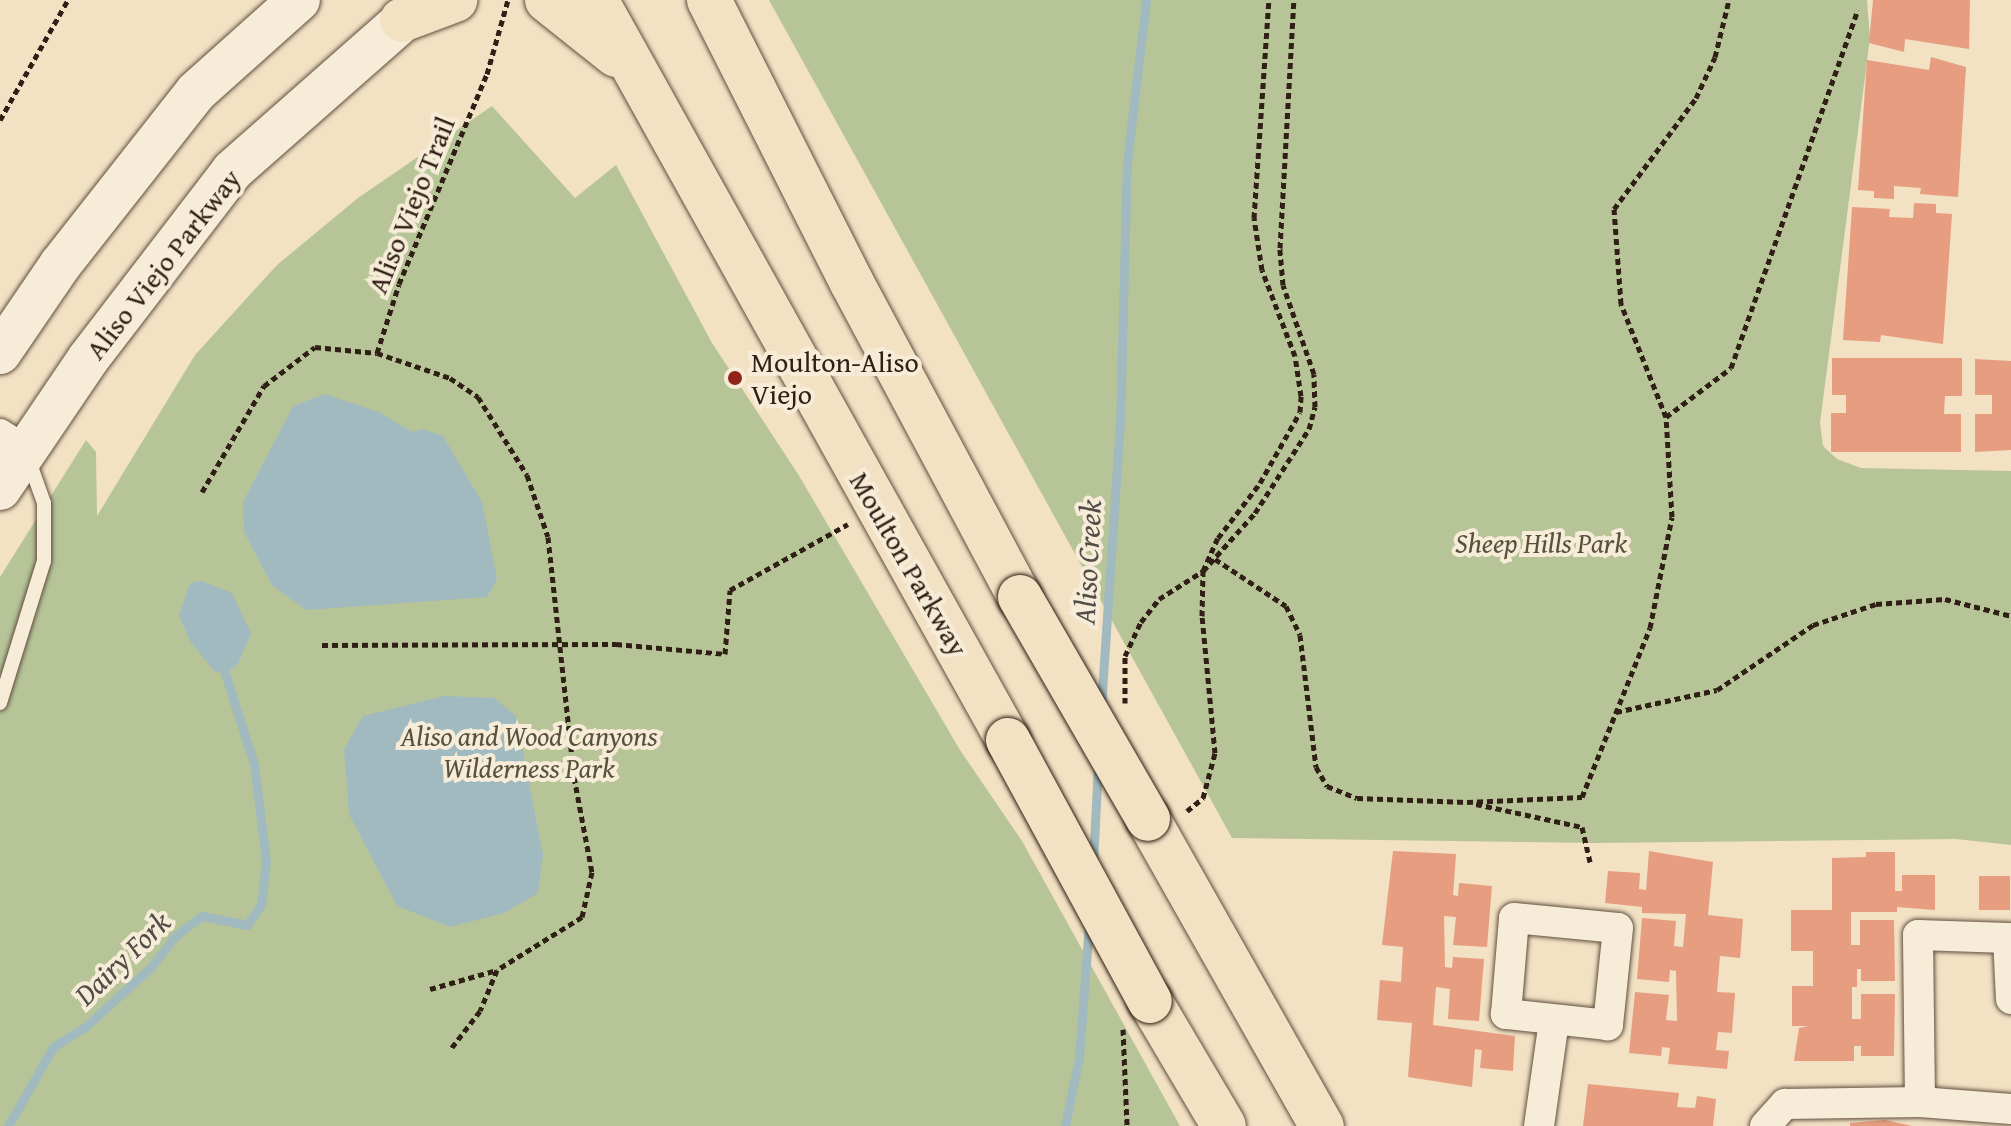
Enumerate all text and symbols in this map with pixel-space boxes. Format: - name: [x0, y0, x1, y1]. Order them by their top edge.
- street label: Aliso Viejo Trail: [360, 112, 462, 298]
- street label: Aliso Viejo Parkway: [78, 162, 248, 366]
- place label: Moulton-Aliso Viejo: [751, 345, 919, 411]
- marker: Moulton-Aliso Viejo: [726, 369, 744, 387]
- street label: Moulton Parkway: [843, 466, 975, 662]
- water label: Aliso Creek: [1066, 499, 1108, 625]
- park label: Sheep Hills Park: [1455, 526, 1627, 560]
- park label: Aliso and Wood Canyons Wilderness Park: [400, 719, 658, 785]
- water label: Dairy Fork: [67, 904, 177, 1012]

